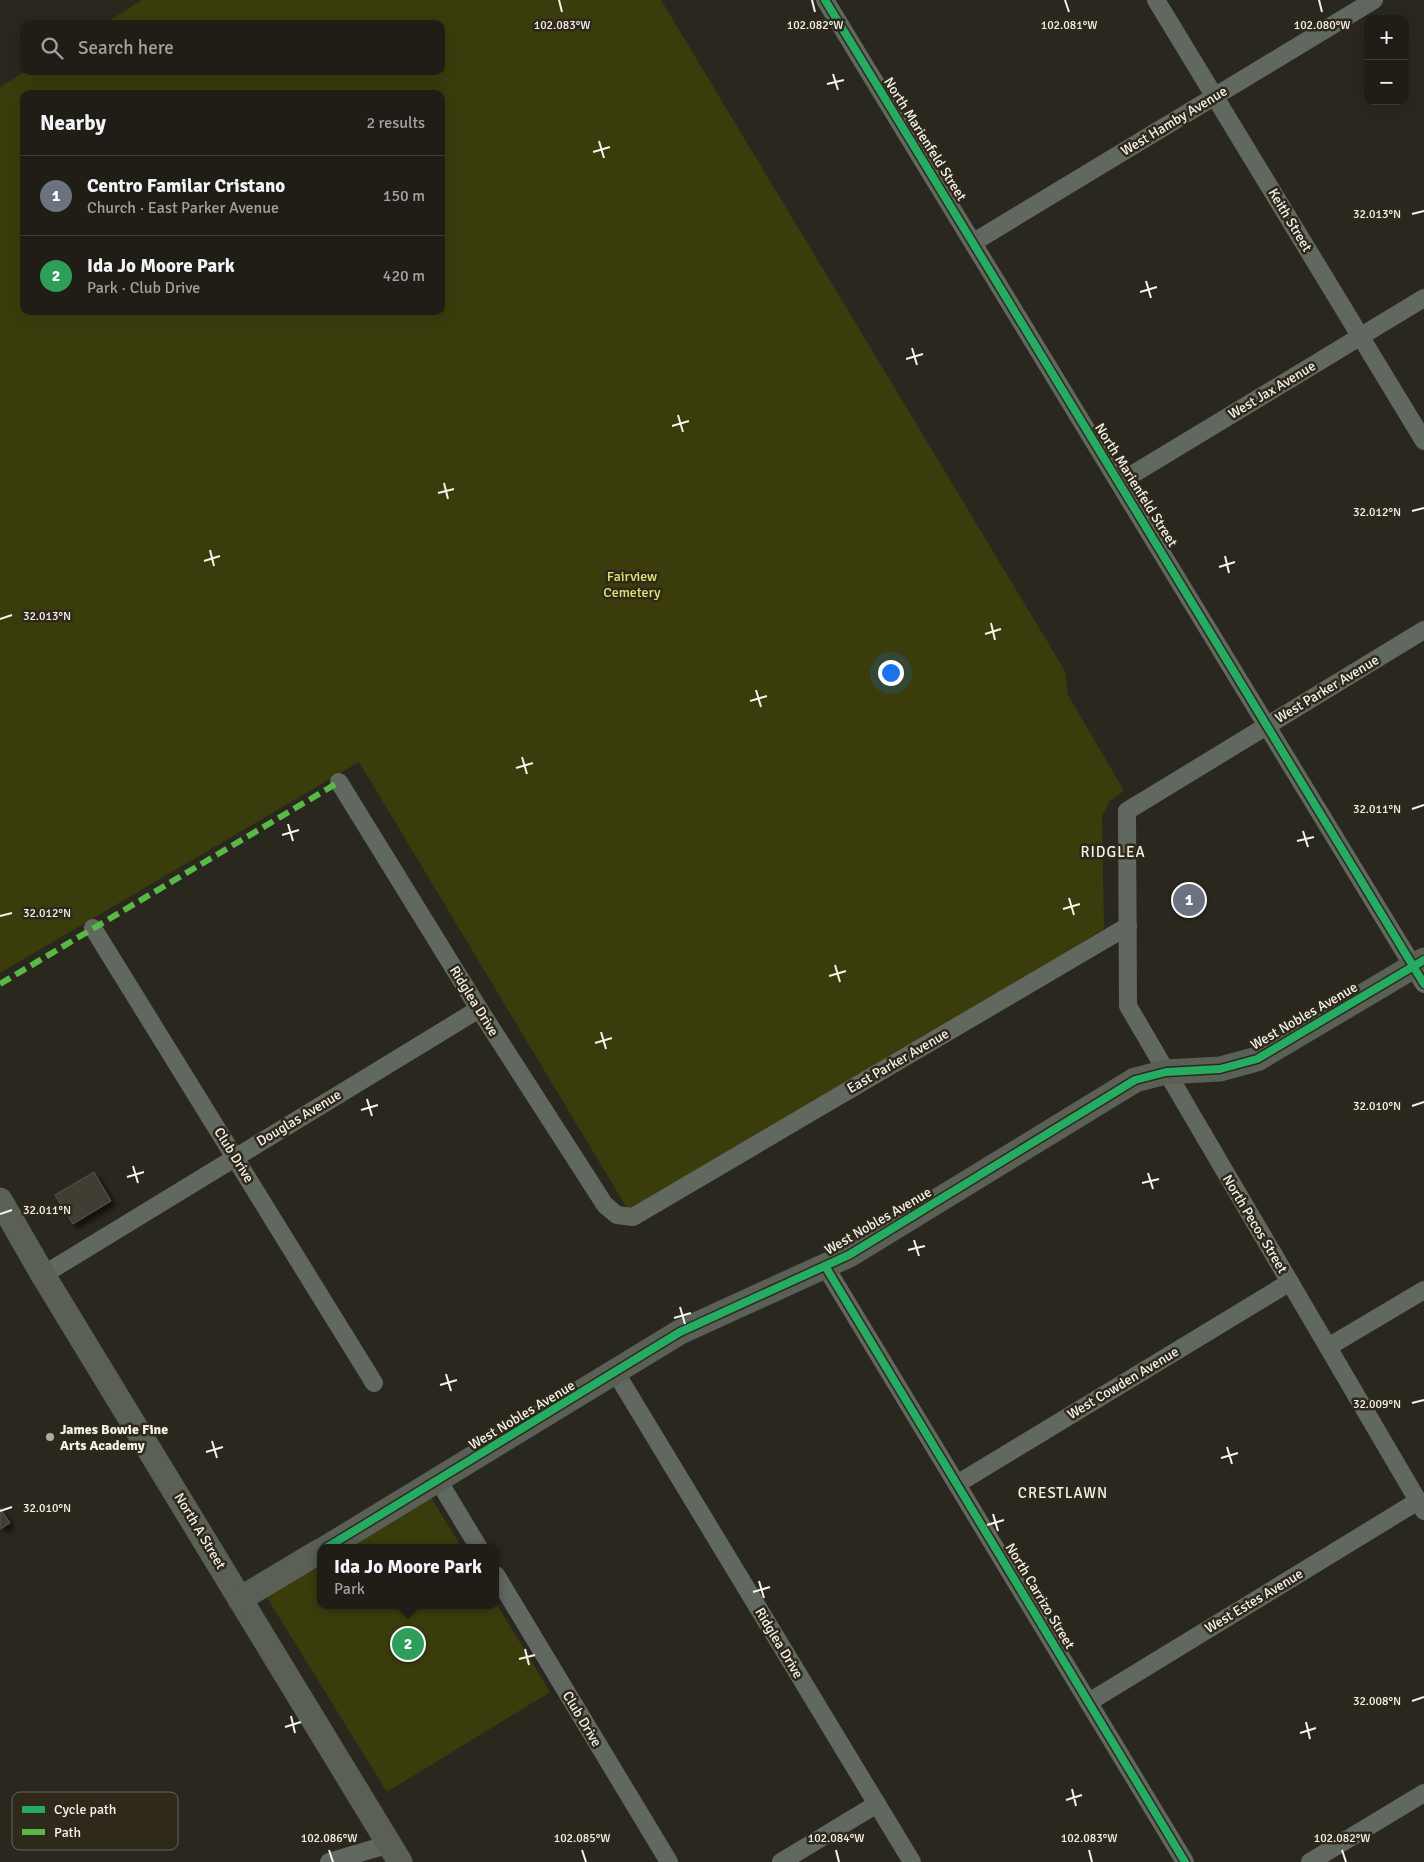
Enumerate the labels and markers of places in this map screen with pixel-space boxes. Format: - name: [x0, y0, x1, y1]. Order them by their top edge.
- pin: 1: [1173, 881, 1205, 919]
- place label: James Bowie Fine Arts Academy: [60, 1421, 168, 1454]
- marker: James Bowie Fine Arts Academy: [44, 1431, 56, 1443]
- pin: 2: [392, 1625, 424, 1663]

